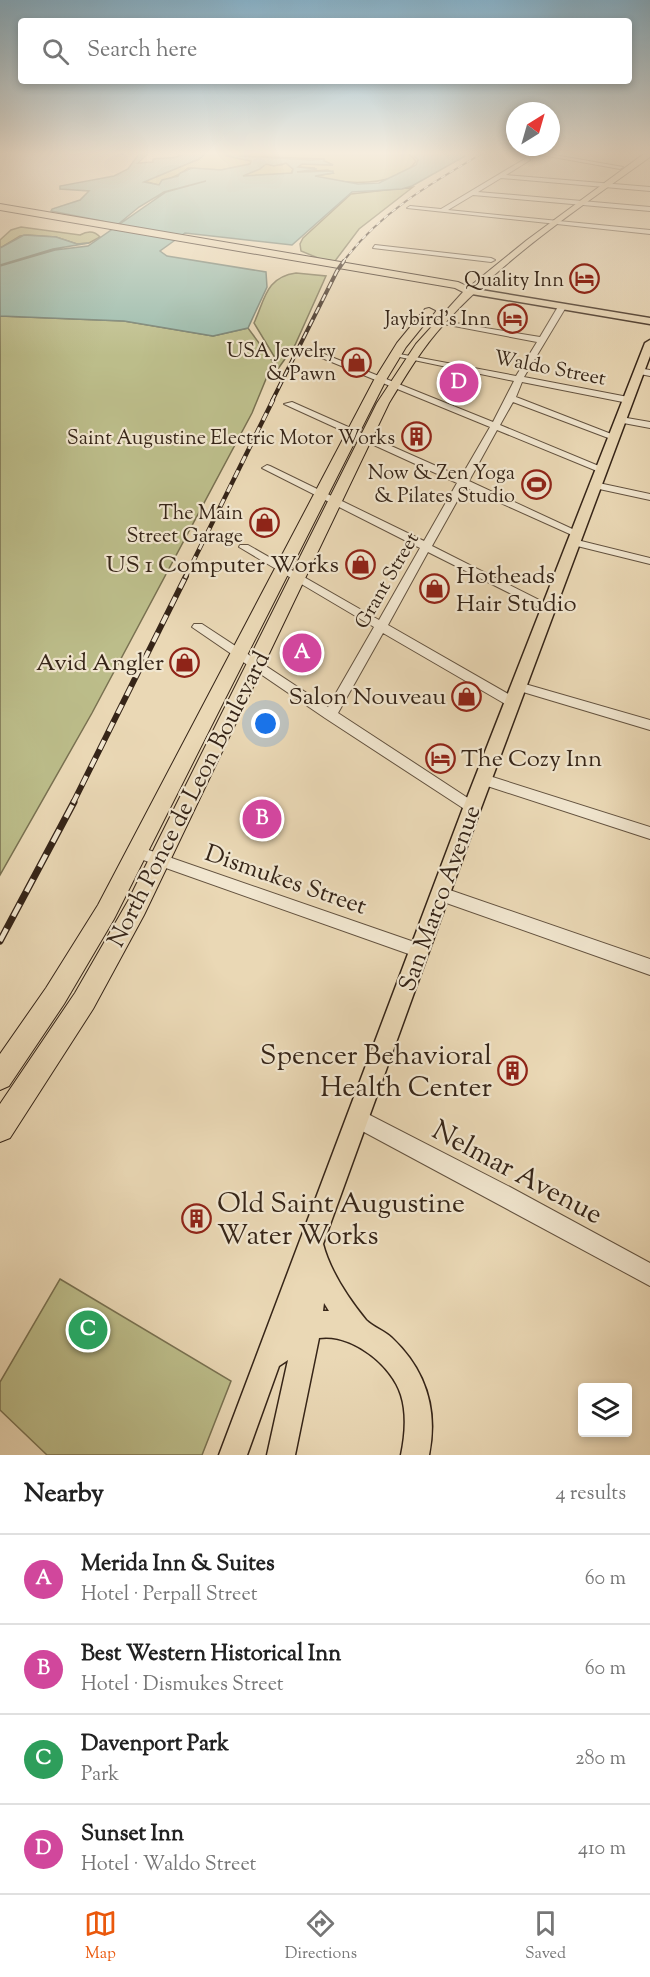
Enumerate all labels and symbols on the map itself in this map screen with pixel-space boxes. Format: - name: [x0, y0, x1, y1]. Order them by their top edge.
- north arrow: [506, 102, 560, 156]
- hotel icon: Quality Inn: [569, 263, 601, 295]
- place label: Quality Inn: [464, 267, 564, 296]
- hotel icon: Jaybird's Inn: [496, 302, 528, 334]
- place label: Jaybird's Inn: [383, 306, 491, 335]
- place label: USA Jewelry & Pawn: [227, 338, 336, 390]
- street label: Waldo Street: [491, 344, 608, 395]
- shop icon: USA Jewelry & Pawn: [341, 346, 373, 378]
- pin: D: [440, 360, 478, 406]
- building icon: Saint Augustine Electric Motor Works: [400, 421, 432, 453]
- place label: Saint Augustine Electric Motor Works: [67, 425, 395, 454]
- place label: Now & Zen Yoga & Pilates Studio: [368, 460, 515, 512]
- sports icon: Now & Zen Yoga & Pilates Studio: [520, 468, 552, 500]
- place label: The Main Street Garage: [126, 500, 243, 552]
- shop icon: The Main Street Garage: [248, 507, 280, 539]
- street label: Grant Street: [349, 527, 428, 635]
- shop icon: US 1 Computer Works: [344, 548, 376, 580]
- place label: US 1 Computer Works: [106, 549, 339, 583]
- place label: Hotheads Hair Studio: [456, 560, 577, 622]
- shop icon: Hotheads Hair Studio: [419, 573, 451, 605]
- pin: A: [282, 630, 322, 676]
- street label: North Ponce de Leon Boulevard: [101, 646, 275, 952]
- shop icon: Avid Angler: [169, 646, 201, 678]
- place label: Avid Angler: [36, 647, 164, 681]
- shop icon: Salon Nouveau: [451, 680, 483, 712]
- place label: Salon Nouveau: [288, 681, 446, 715]
- your location: [251, 709, 280, 738]
- hotel icon: The Cozy Inn: [424, 742, 456, 774]
- place label: The Cozy Inn: [461, 743, 602, 777]
- pin: B: [242, 796, 282, 842]
- street label: San Marco Avenue: [391, 801, 490, 996]
- street label: Dismukes Street: [200, 837, 371, 924]
- place label: Spencer Behavioral Health Center: [260, 1037, 492, 1109]
- building icon: Spencer Behavioral Health Center: [497, 1054, 529, 1086]
- street label: Nelmar Avenue: [424, 1112, 609, 1236]
- place label: Old Saint Augustine Water Works: [217, 1185, 465, 1257]
- building icon: Old Saint Augustine Water Works: [180, 1202, 212, 1234]
- pin: C: [68, 1308, 107, 1352]

